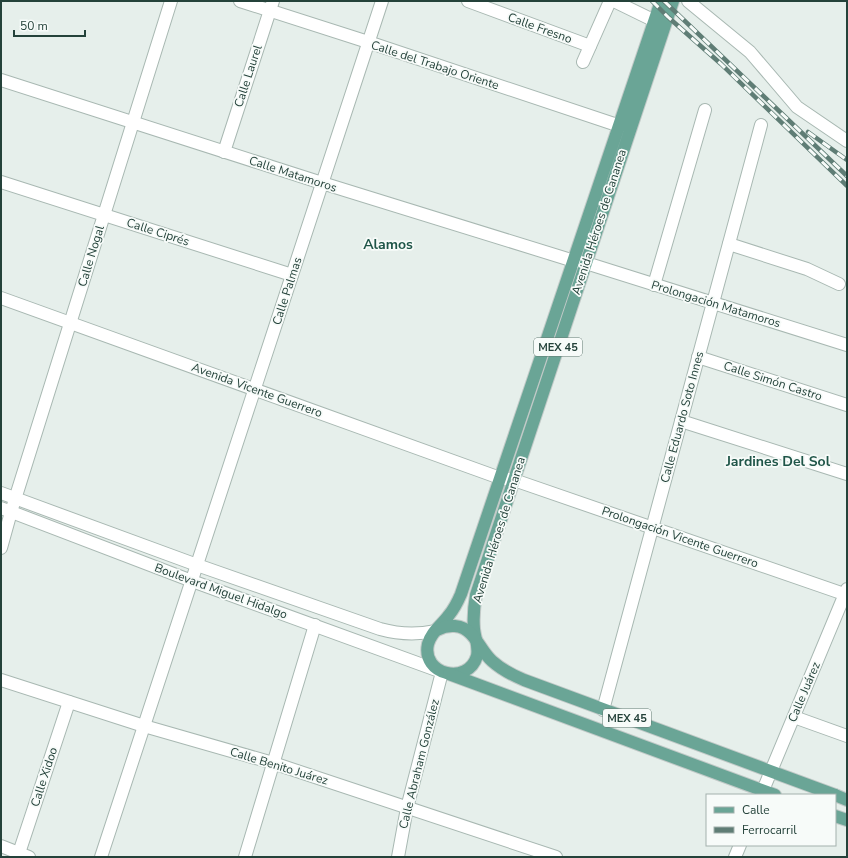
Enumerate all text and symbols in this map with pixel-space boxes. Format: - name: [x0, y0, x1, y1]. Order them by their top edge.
- street label: Calle Fresno: [506, 9, 575, 47]
- scale bar: [14, 12, 85, 38]
- text: 50 m: [20, 18, 48, 34]
- street label: Calle del Trabajo Oriente: [369, 37, 501, 93]
- street label: Calle Laurel: [230, 42, 266, 109]
- street label: Avenida Héroes de Cananea: [568, 147, 630, 297]
- street label: Calle Matamoros: [247, 152, 339, 196]
- street label: Calle Ciprés: [125, 214, 192, 250]
- street label: Calle Nogal: [74, 223, 108, 289]
- district label: Alamos: [363, 235, 413, 254]
- street label: Calle Palmas: [269, 255, 306, 327]
- street label: Prolongación Matamoros: [649, 277, 783, 331]
- road number: MEX 45: [534, 338, 582, 356]
- street label: Calle Eduardo Soto Innes: [657, 349, 707, 485]
- street label: Calle Simón Castro: [722, 358, 825, 405]
- street label: Avenida Vicente Guerrero: [189, 359, 325, 421]
- district label: Jardines Del Sol: [725, 452, 831, 471]
- street label: Avenida Héroes de Cananea: [469, 455, 529, 605]
- street label: Prolongación Vicente Guerrero: [600, 503, 761, 571]
- street label: Boulevard Miguel Hidalgo: [152, 559, 290, 623]
- street label: Calle Juárez: [784, 659, 824, 725]
- street label: Calle Abraham González: [395, 697, 443, 831]
- road number: MEX 45: [603, 709, 651, 727]
- street label: Calle Benito Juárez: [228, 743, 330, 789]
- street label: Calle Xidoo: [27, 745, 61, 809]
- legend: [706, 794, 836, 846]
- text: Calle: [742, 802, 770, 818]
- text: Ferrocarril: [742, 822, 797, 838]

